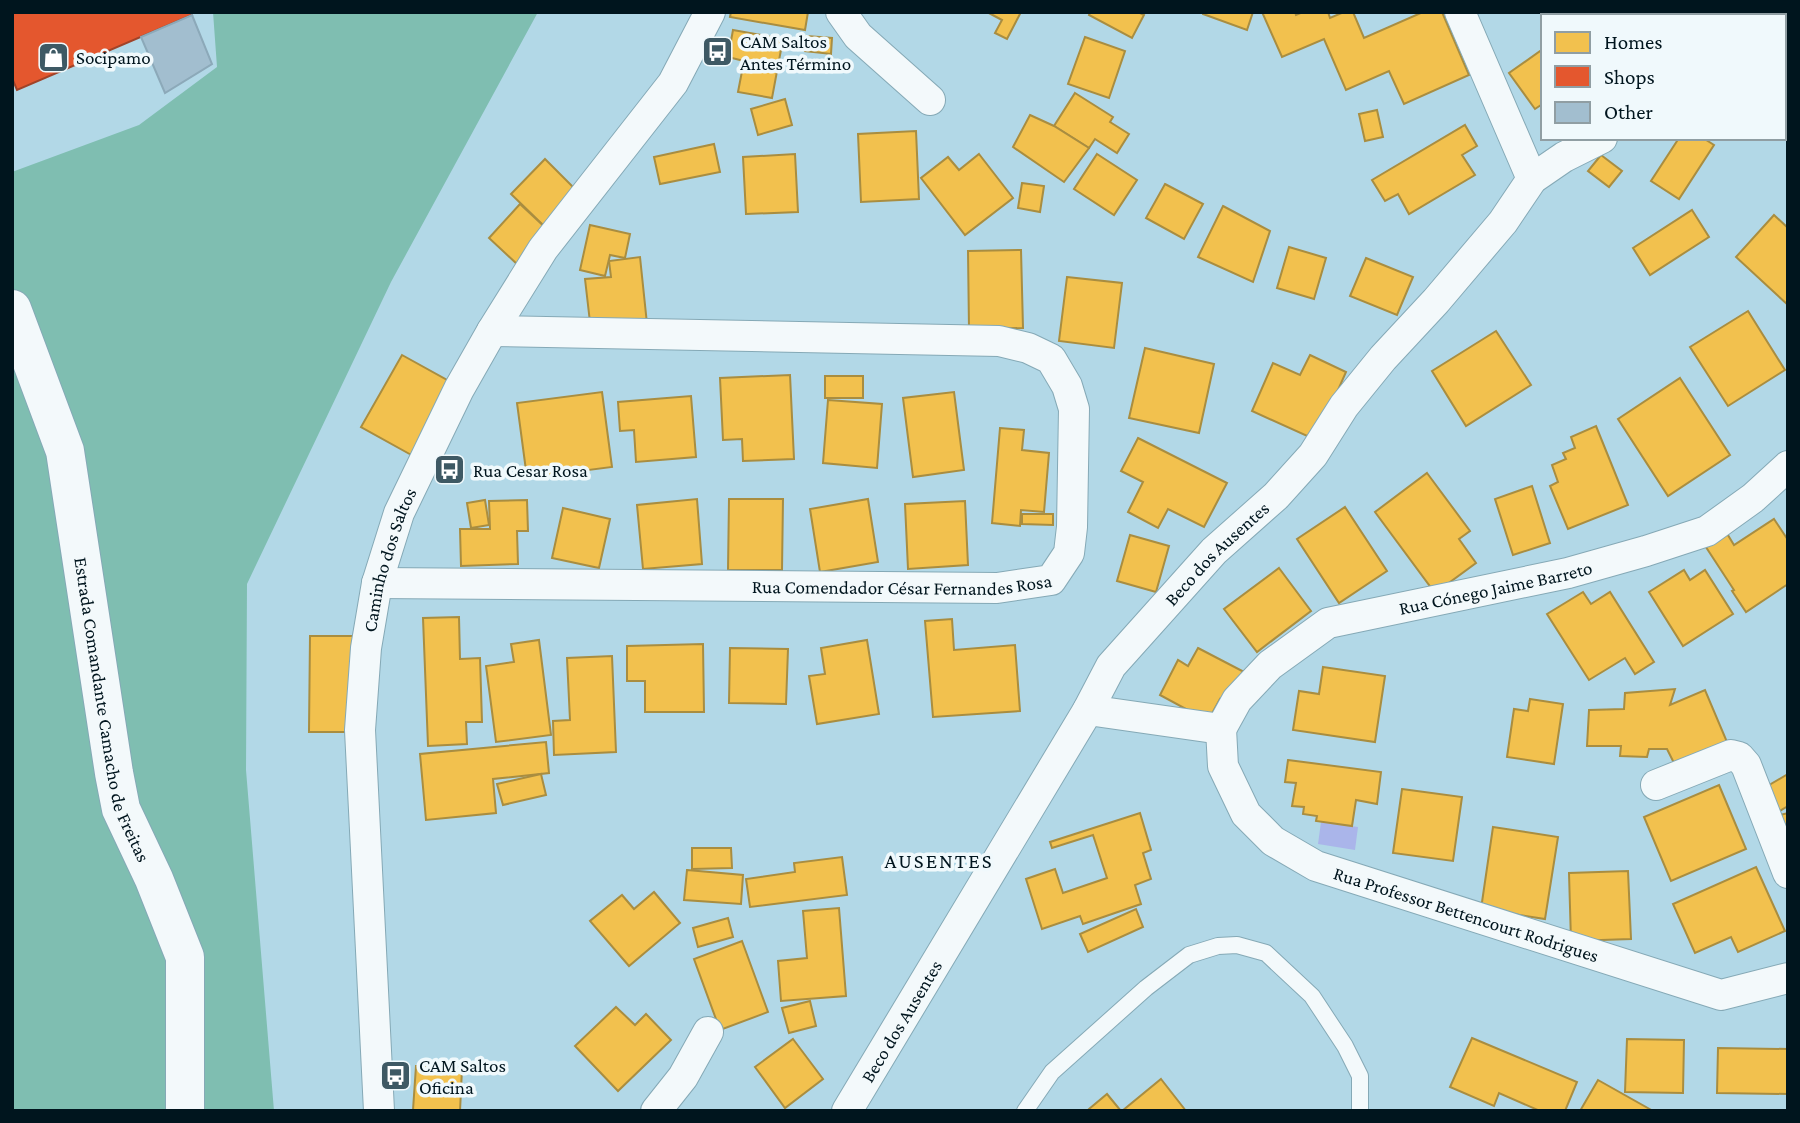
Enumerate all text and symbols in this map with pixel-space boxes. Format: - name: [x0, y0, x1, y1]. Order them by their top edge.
- legend: [1541, 14, 1786, 140]
- text: Homes: [1604, 30, 1663, 54]
- place label: CAM Saltos Antes Término: [740, 31, 851, 74]
- bus stop icon: CAM Saltos Antes Término: [700, 35, 734, 69]
- shop icon: Socipamo: [36, 40, 70, 74]
- place label: Socipamo: [76, 47, 151, 68]
- text: Shops: [1604, 65, 1655, 89]
- text: Other: [1604, 100, 1654, 124]
- bus stop icon: Rua Cesar Rosa: [433, 453, 467, 487]
- place label: Rua Cesar Rosa: [473, 460, 588, 481]
- street label: Caminho dos Saltos: [358, 484, 420, 634]
- street label: Beco dos Ausentes: [1160, 497, 1273, 610]
- street label: Estrada Comandante Camacho de Freitas: [71, 556, 155, 865]
- street label: Rua Cónego Jaime Barreto: [1397, 556, 1594, 618]
- street label: Rua Comendador César Fernandes Rosa: [752, 569, 1053, 598]
- district label: AUSENTES: [884, 849, 994, 873]
- street label: Rua Professor Bettencourt Rodrigues: [1331, 862, 1602, 966]
- street label: Beco dos Ausentes: [856, 956, 946, 1086]
- place label: CAM Saltos Oficina: [419, 1055, 506, 1098]
- bus stop icon: CAM Saltos Oficina: [379, 1059, 413, 1093]

